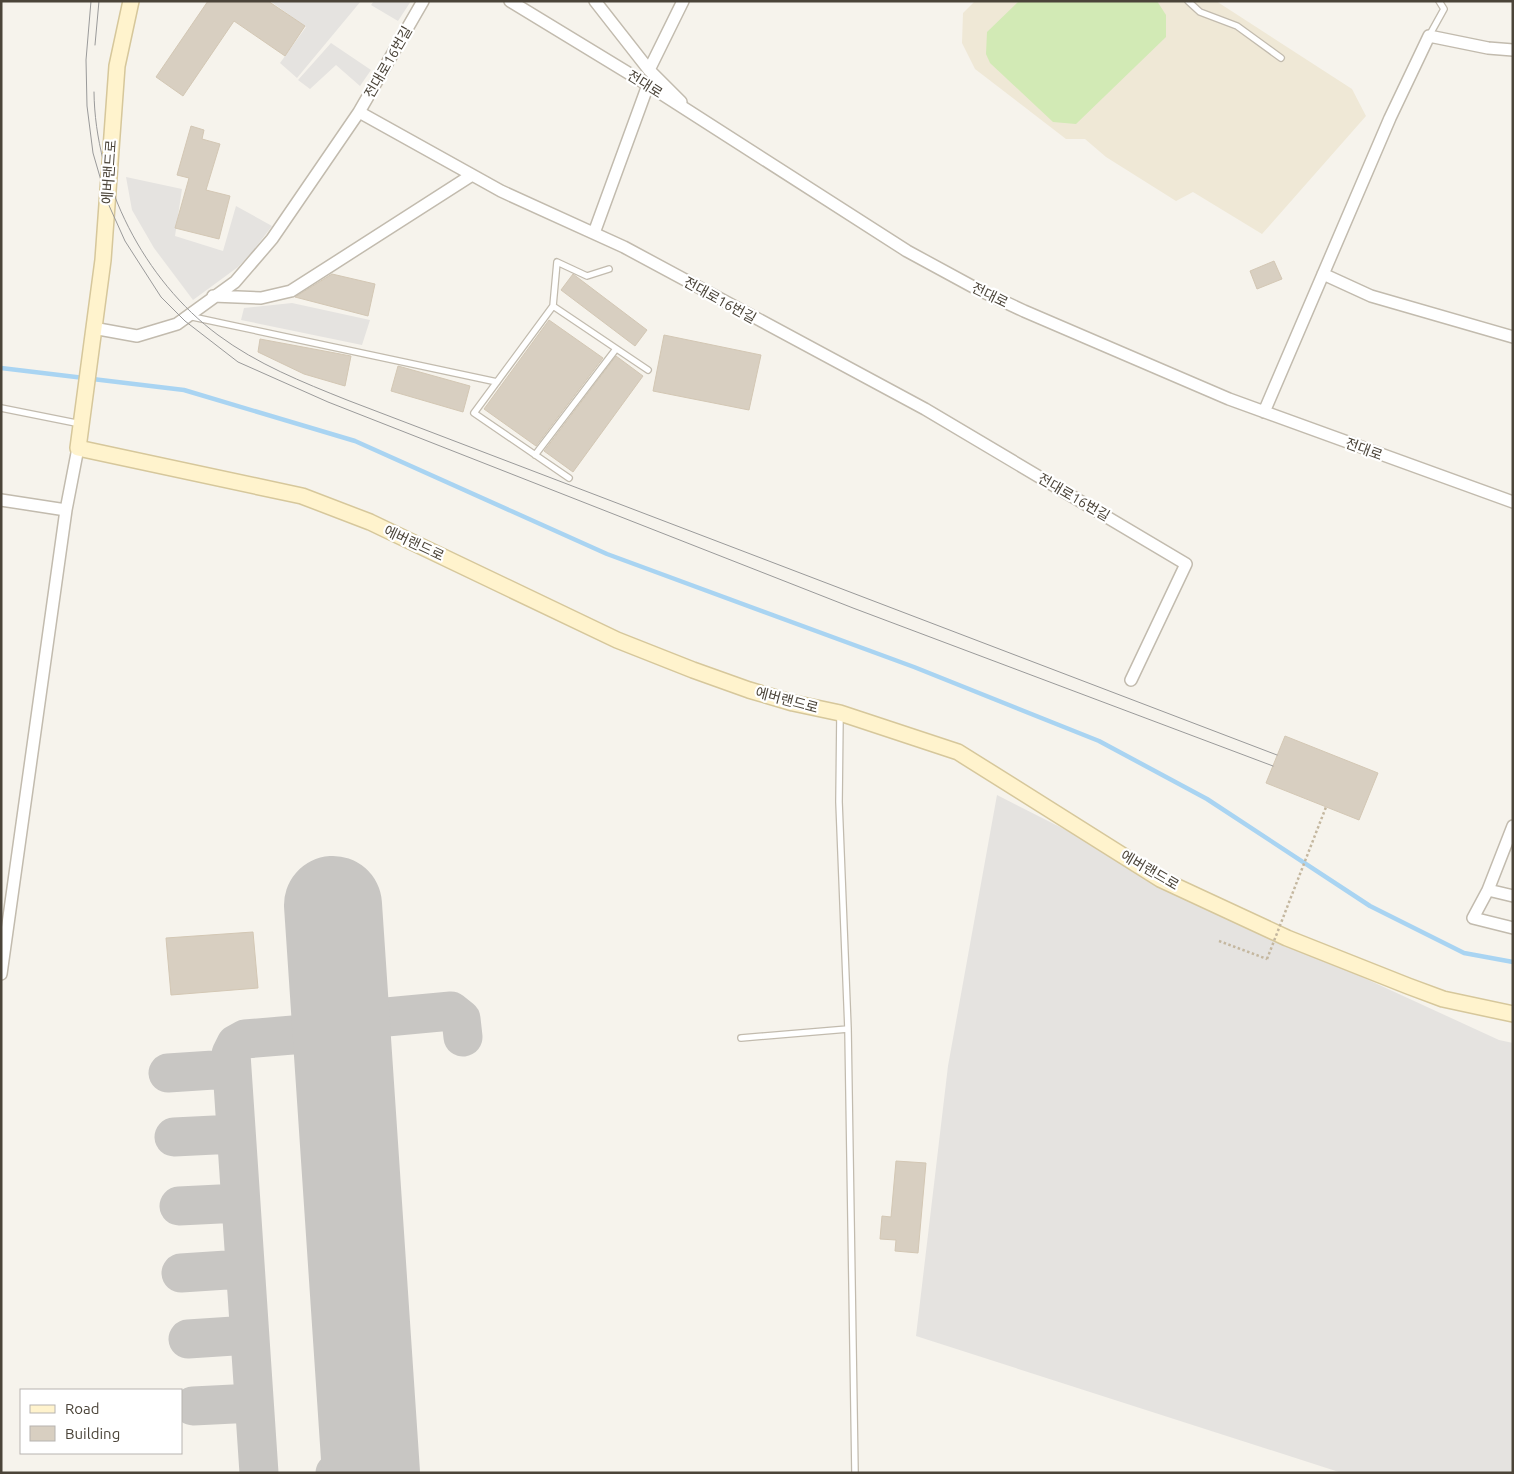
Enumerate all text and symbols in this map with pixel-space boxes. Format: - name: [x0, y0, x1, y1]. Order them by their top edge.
- street label: 전대로16번길: [361, 23, 415, 101]
- street label: 전대로: [624, 67, 666, 101]
- street label: 에버랜드로: [99, 139, 119, 205]
- street label: 전대로16번길: [681, 274, 759, 326]
- street label: 전대로: [969, 279, 1011, 311]
- street label: 전대로: [1343, 435, 1385, 463]
- street label: 전대로16번길: [1035, 470, 1113, 524]
- street label: 에버랜드로: [381, 522, 447, 564]
- street label: 에버랜드로: [754, 684, 820, 716]
- street label: 에버랜드로: [1118, 847, 1182, 893]
- legend: [20, 1389, 182, 1454]
- text: Road: [65, 1400, 100, 1417]
- text: Building: [65, 1425, 120, 1442]

